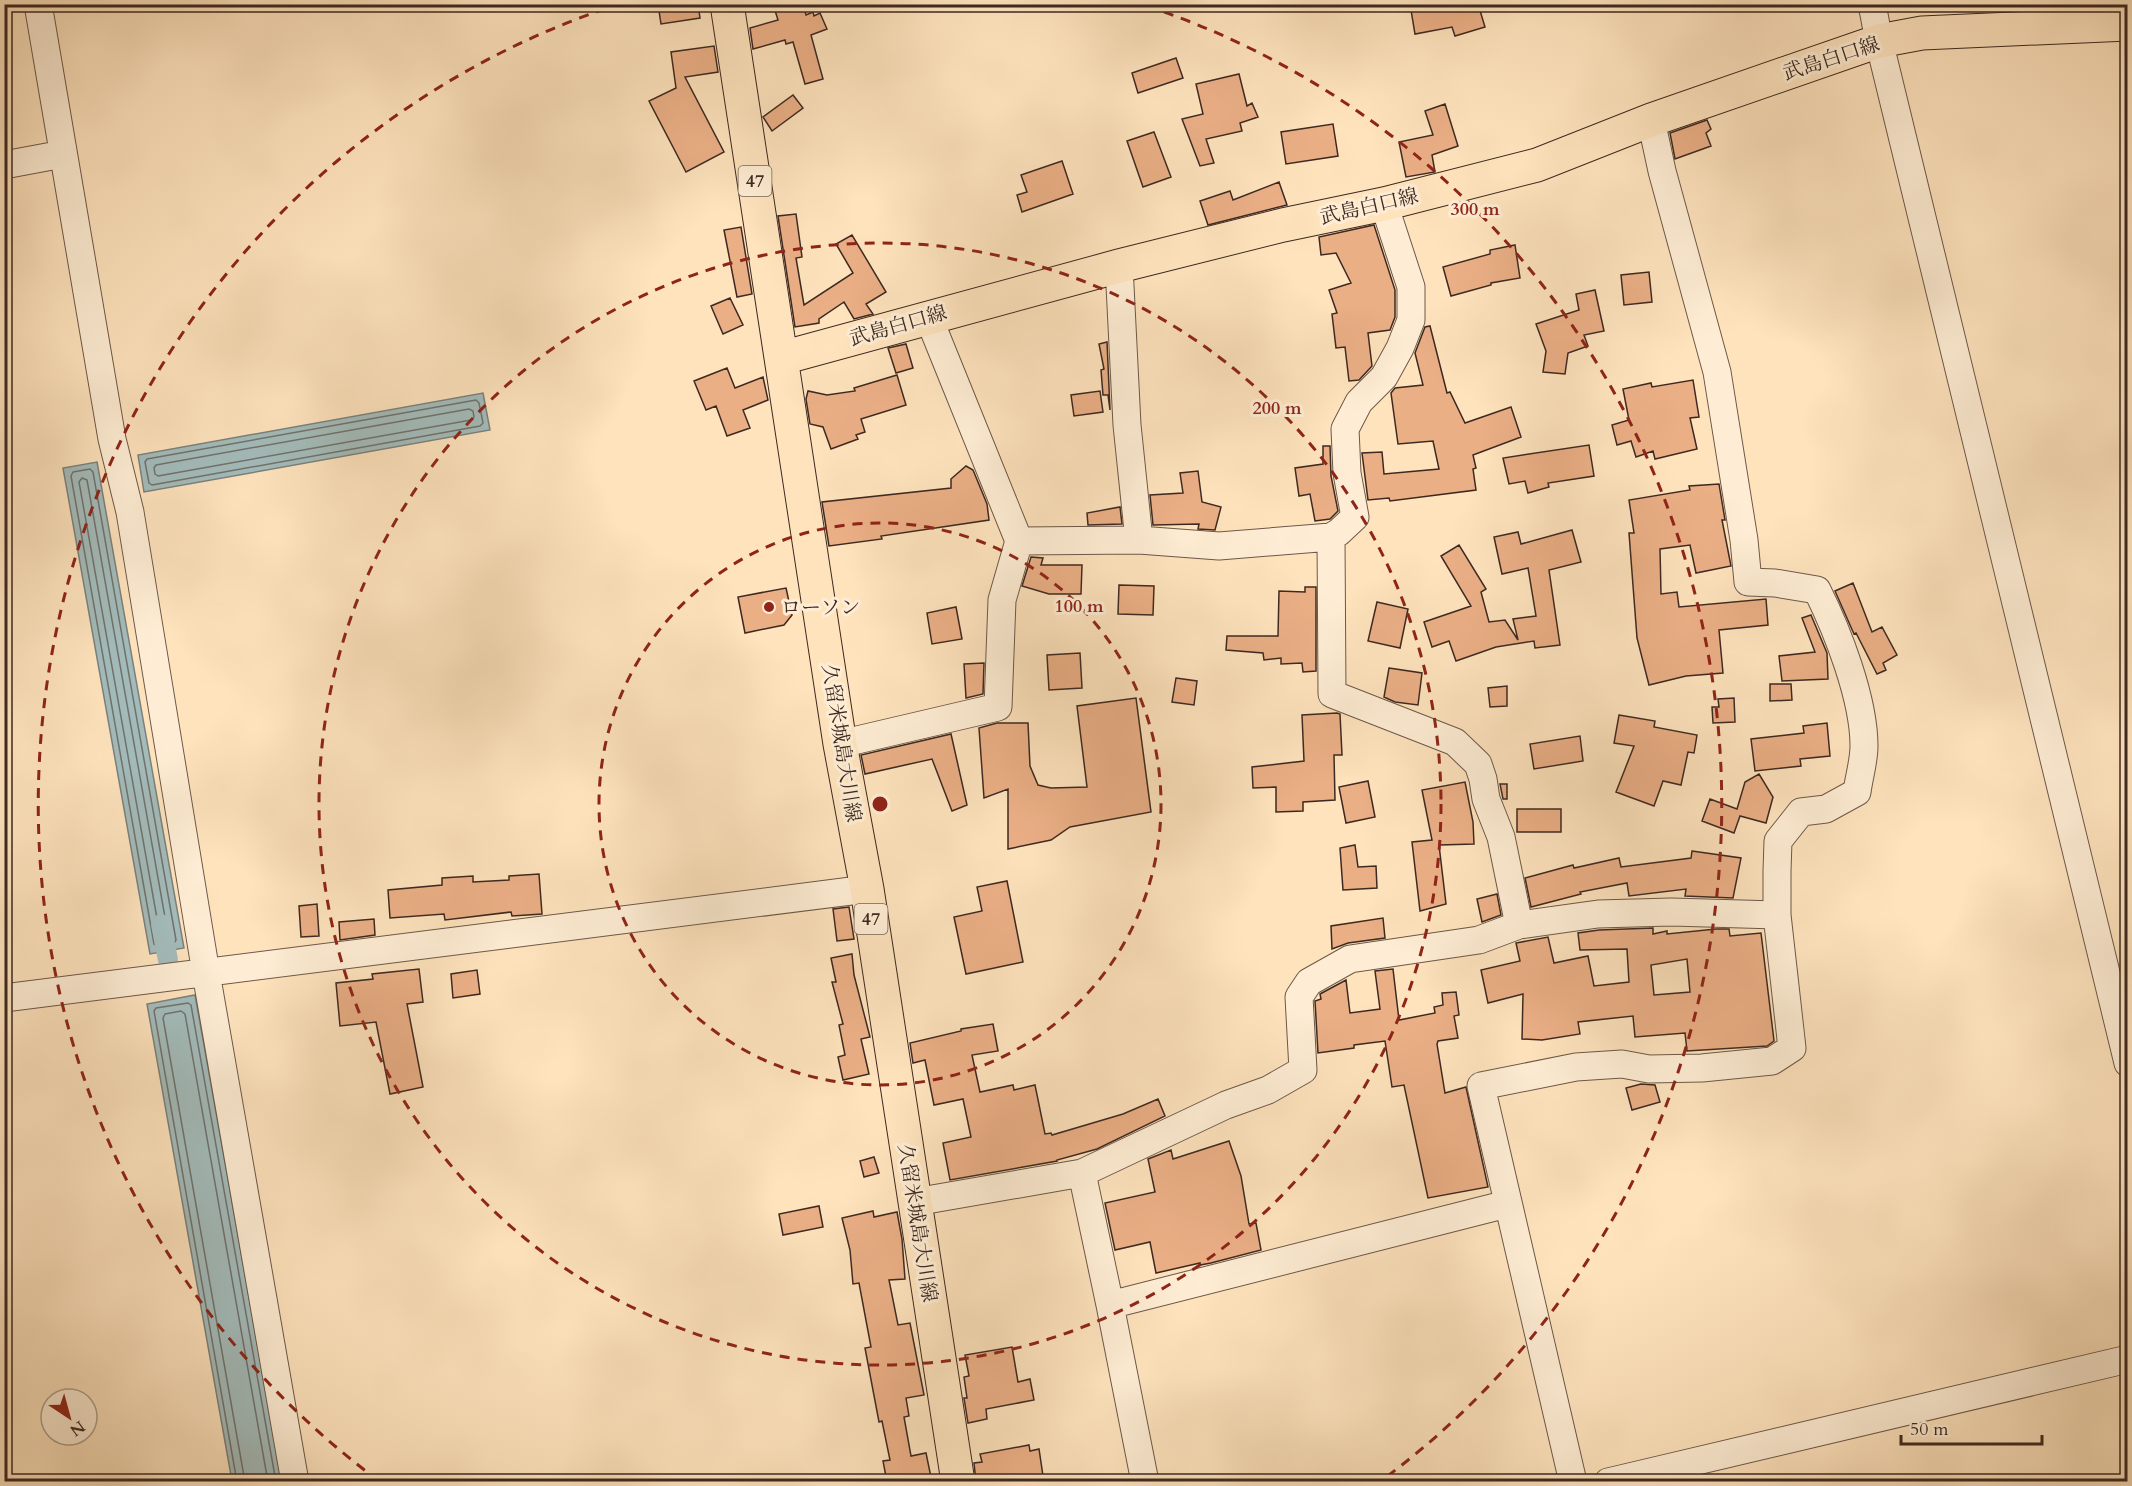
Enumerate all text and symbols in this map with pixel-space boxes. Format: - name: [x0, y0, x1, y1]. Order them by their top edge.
- street label: 武島白口線: [1779, 30, 1883, 87]
- road number: 47: [738, 166, 771, 196]
- street label: 武島白口線: [1317, 182, 1421, 231]
- text: 300 m: [1450, 197, 1500, 222]
- street label: 武島白口線: [846, 299, 950, 352]
- text: 200 m: [1252, 396, 1302, 421]
- place label: ローソン: [781, 594, 860, 621]
- text: 100 m: [1054, 594, 1104, 619]
- marker: ローソン: [762, 600, 776, 614]
- street label: 久留米城島大川線: [816, 662, 867, 824]
- centre of rings: [870, 794, 890, 814]
- road number: 47: [854, 904, 888, 934]
- street label: 久留米城島大川線: [892, 1142, 943, 1304]
- north arrow: [39, 1387, 99, 1447]
- scale bar: [1901, 1408, 2042, 1446]
- text: N: [65, 1415, 89, 1441]
- text: 50 m: [1910, 1417, 1949, 1442]

